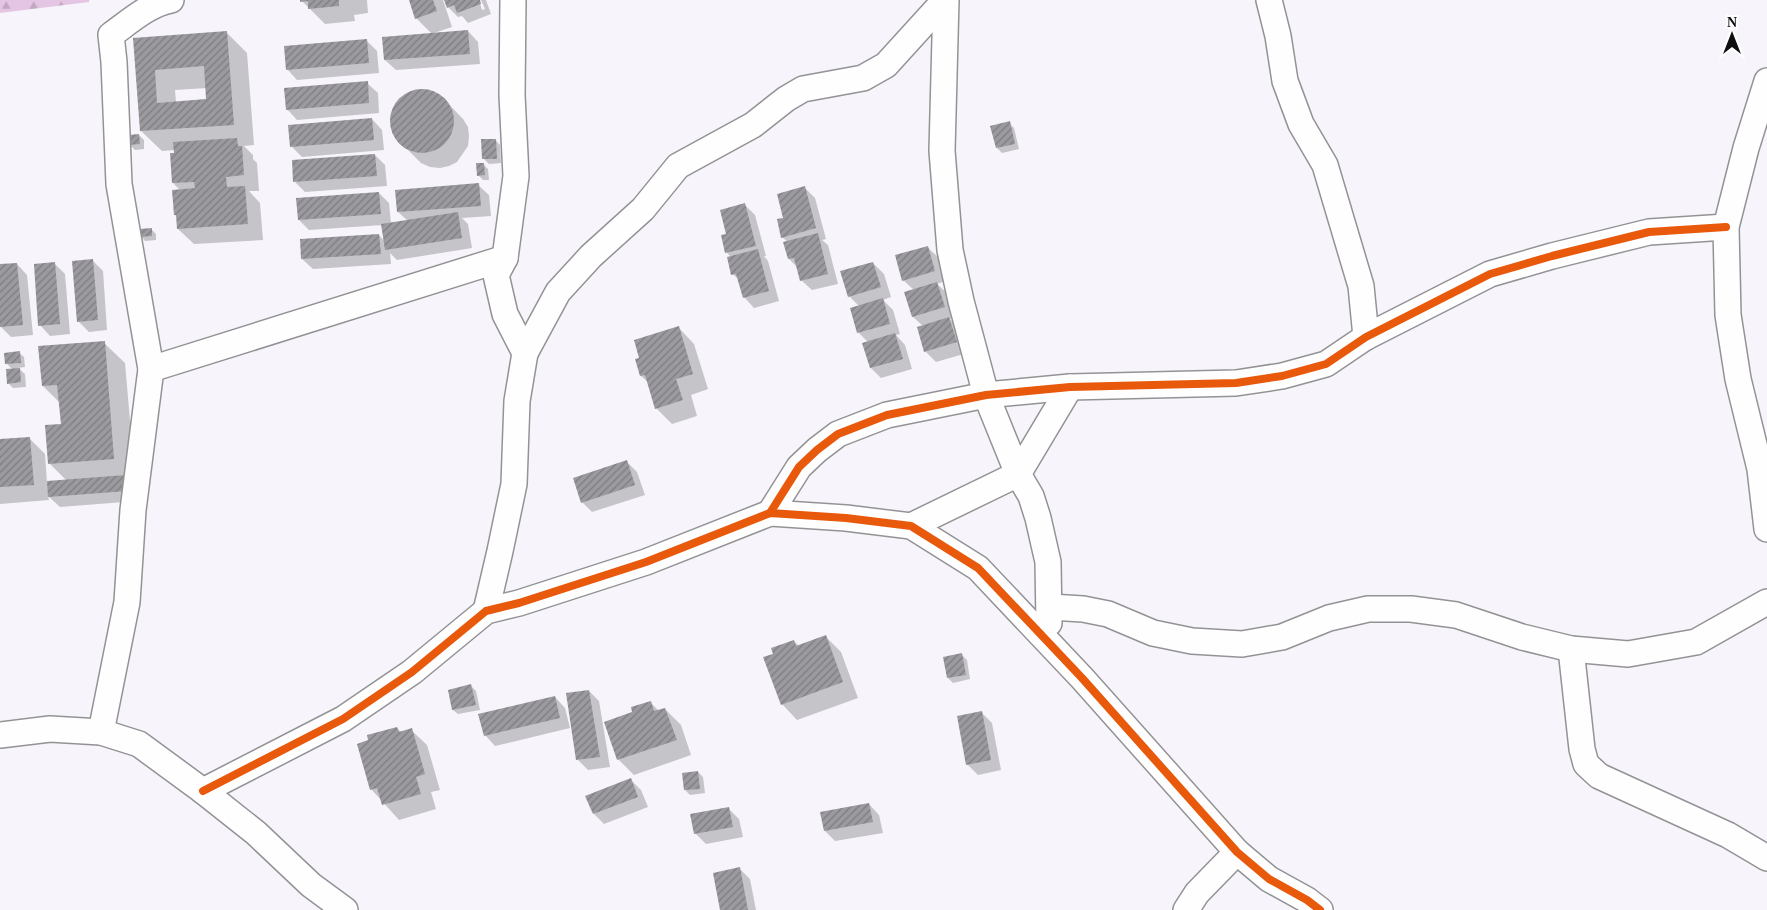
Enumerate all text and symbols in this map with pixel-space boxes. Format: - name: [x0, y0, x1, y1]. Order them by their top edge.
- north arrow: [1707, 10, 1757, 60]
- text: N: [1727, 15, 1737, 30]

